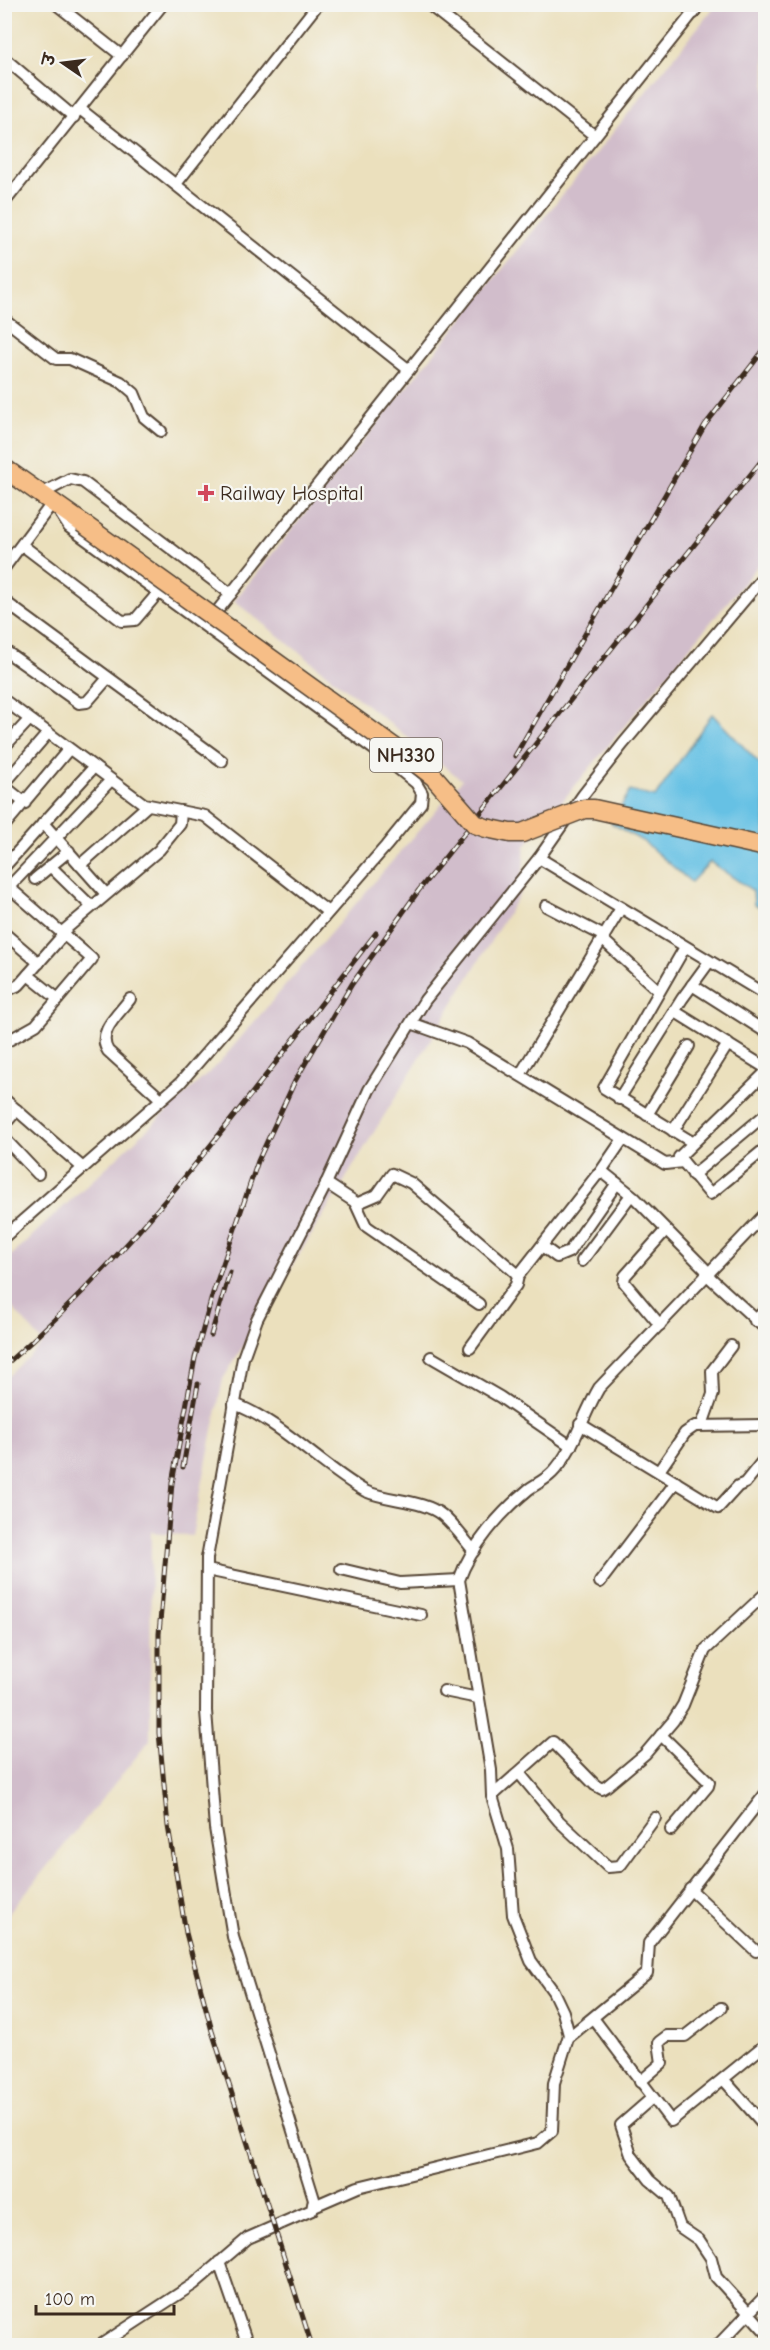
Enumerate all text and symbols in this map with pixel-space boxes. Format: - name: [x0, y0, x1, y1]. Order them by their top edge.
- north arrow: [33, 33, 93, 93]
- text: उ: [39, 51, 60, 69]
- place label: Railway Hospital: [220, 481, 364, 505]
- marker: Railway Hospital: [197, 484, 215, 502]
- road number: NH330: [370, 738, 442, 772]
- scale bar: [36, 2278, 174, 2316]
- text: 100 m: [45, 2289, 95, 2310]

